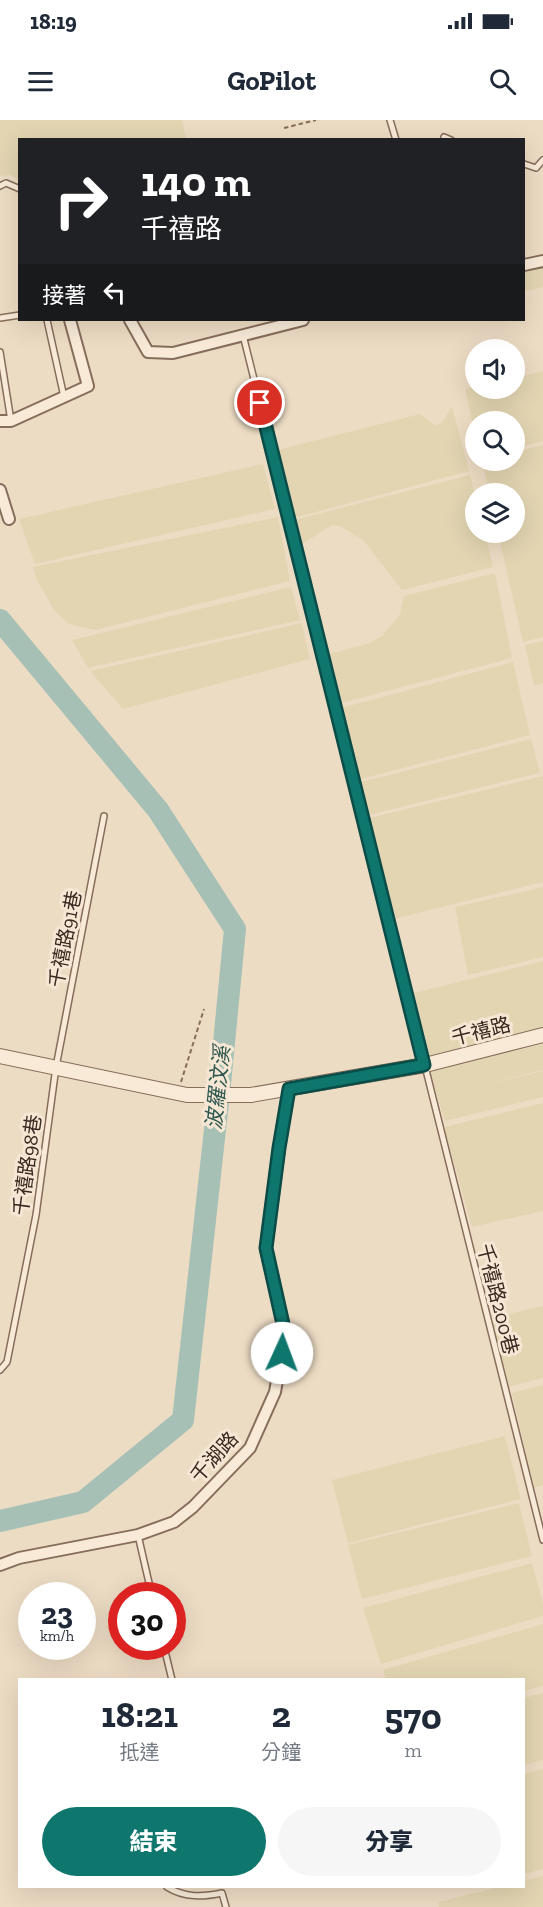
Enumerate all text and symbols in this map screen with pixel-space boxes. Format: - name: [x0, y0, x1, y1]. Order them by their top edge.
- text: 18:19: [30, 8, 77, 35]
- icon: menu: [24, 65, 57, 98]
- text: GoPilot: [227, 65, 316, 97]
- icon: search: [486, 65, 519, 98]
- text: 140 m: [141, 156, 251, 207]
- icon: right: [42, 162, 120, 240]
- text: 千禧路: [141, 213, 222, 245]
- icon: left: [98, 276, 131, 309]
- text: 接著: [42, 282, 86, 309]
- map controls: [465, 339, 525, 543]
- button: sound: [465, 339, 525, 399]
- pin: [234, 377, 285, 428]
- icon: arrive: [243, 386, 276, 419]
- button: search: [465, 411, 525, 471]
- button: layers: [465, 483, 525, 543]
- street label: 千禧路91巷: [44, 888, 86, 990]
- street label: 千禧路: [449, 1012, 513, 1050]
- water label: 波羅汶溪: [201, 1042, 235, 1131]
- street label: 千禧路98巷: [8, 1113, 46, 1217]
- street label: 千禧路200巷: [473, 1241, 523, 1357]
- position arrow: [250, 1321, 314, 1385]
- street label: 千湖路: [185, 1427, 243, 1487]
- speed limit sign: 30: [108, 1582, 186, 1660]
- text: 23: [41, 1596, 73, 1632]
- text: km/h: [40, 1627, 74, 1645]
- text: 18:21: [101, 1693, 178, 1736]
- text: 2: [272, 1693, 291, 1736]
- text: 570: [384, 1695, 442, 1738]
- text: m: [404, 1738, 422, 1762]
- text: 抵達: [120, 1740, 160, 1764]
- text: 分鐘: [261, 1740, 301, 1764]
- button: 結束: [42, 1807, 266, 1876]
- button: 分享: [278, 1807, 501, 1876]

